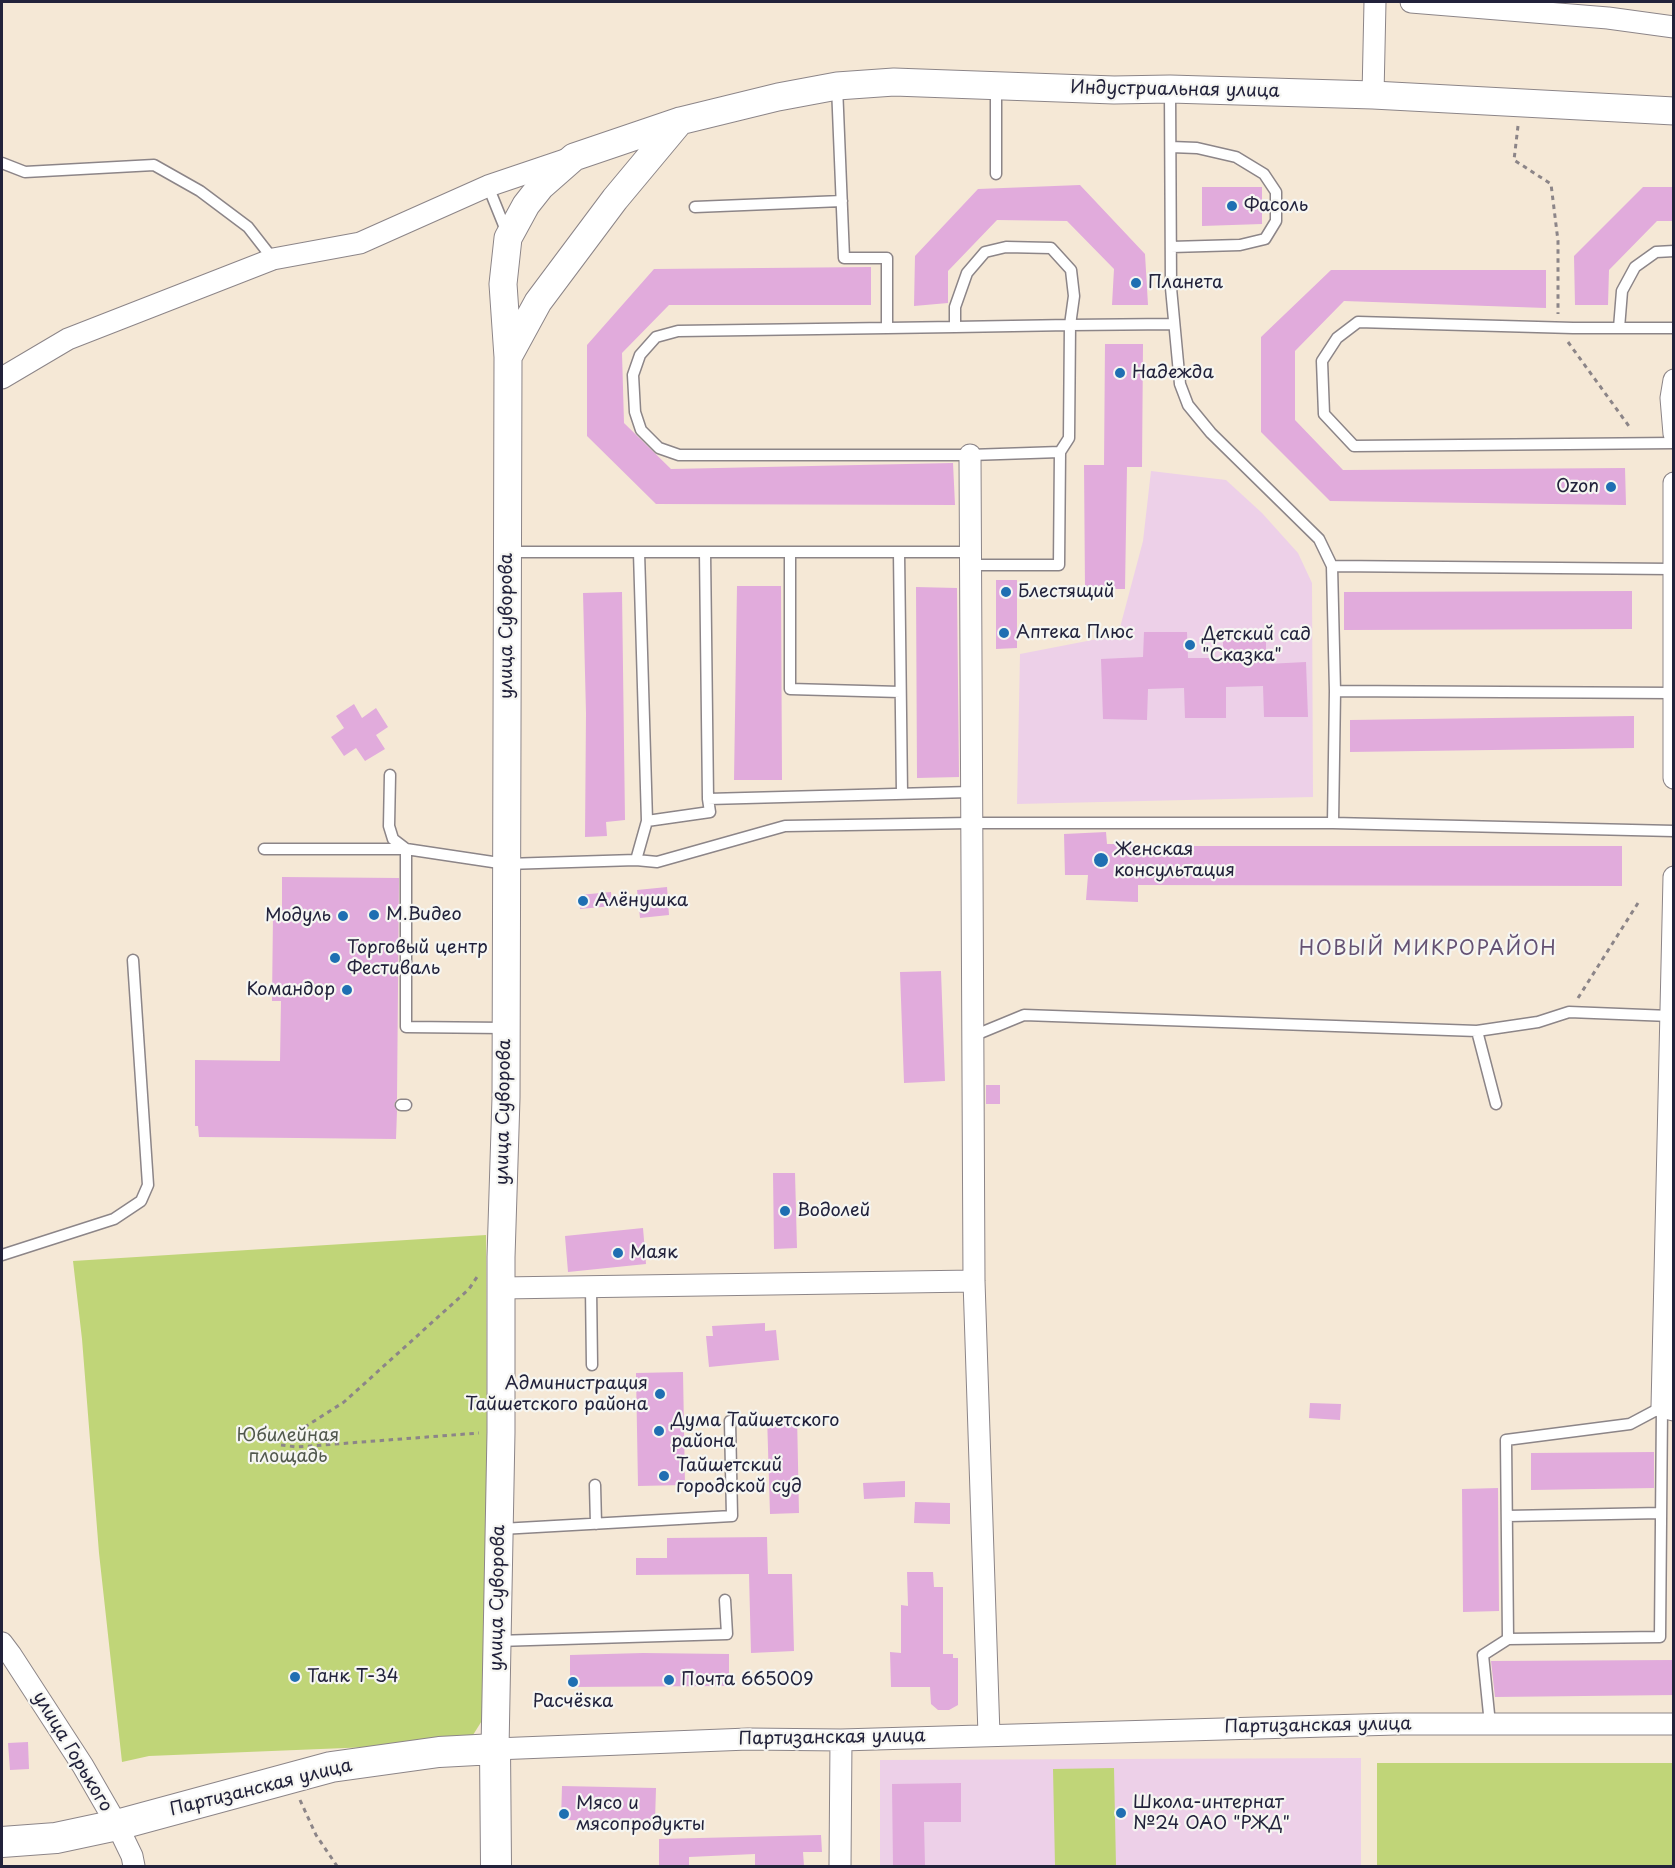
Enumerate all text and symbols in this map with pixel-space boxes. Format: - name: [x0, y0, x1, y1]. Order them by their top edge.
- street label: Индустриальная улица: [1070, 77, 1280, 103]
- place label: Фасоль: [1244, 195, 1308, 217]
- marker: Фасоль: [1225, 199, 1239, 213]
- place label: Планета: [1148, 272, 1223, 294]
- marker: Планета: [1129, 276, 1143, 290]
- place label: Надежда: [1132, 362, 1214, 384]
- marker: Надежда: [1113, 366, 1127, 380]
- place label: Ozon: [1556, 476, 1599, 498]
- marker: Ozon: [1604, 480, 1618, 494]
- street label: улица Суворова: [496, 553, 518, 699]
- place label: Блестящий: [1018, 581, 1114, 603]
- marker: Блестящий: [999, 585, 1013, 599]
- place label: Аптека Плюс: [1016, 622, 1134, 644]
- place label: Детский сад "Сказка": [1202, 624, 1311, 666]
- marker: Аптека Плюс: [997, 626, 1011, 640]
- marker: Детский сад "Сказка": [1183, 638, 1197, 652]
- place label: Женская консультация: [1114, 839, 1235, 882]
- marker: Женская консультация: [1092, 851, 1110, 869]
- place label: Алёнушка: [595, 890, 688, 912]
- marker: Алёнушка: [576, 894, 590, 908]
- place label: М.Видео: [386, 904, 462, 926]
- place label: Модуль: [265, 905, 331, 927]
- marker: М.Видео: [367, 908, 381, 922]
- marker: Модуль: [336, 909, 350, 923]
- place label: Торговый центр Фестиваль: [347, 937, 488, 980]
- district label: НОВЫЙ МИКРОРАЙОН: [1298, 937, 1558, 961]
- marker: Торговый центр Фестиваль: [328, 951, 342, 965]
- place label: Командор: [246, 979, 335, 1001]
- marker: Командор: [340, 983, 354, 997]
- street label: улица Суворова: [492, 1039, 516, 1185]
- place label: Водолей: [797, 1200, 870, 1222]
- marker: Водолей: [778, 1204, 792, 1218]
- place label: Маяк: [630, 1242, 678, 1264]
- marker: Маяк: [611, 1246, 625, 1260]
- place label: Администрация Тайшетского района: [465, 1373, 648, 1416]
- marker: Администрация Тайшетского района: [653, 1387, 667, 1401]
- place label: Дума Тайшетского района: [671, 1410, 839, 1452]
- marker: Дума Тайшетского района: [652, 1424, 666, 1438]
- park label: Юбилейная площадь: [237, 1425, 339, 1468]
- place label: Тайшетский городской суд: [676, 1455, 802, 1498]
- marker: Тайшетский городской суд: [657, 1469, 671, 1483]
- street label: улица Суворова: [486, 1525, 510, 1671]
- place label: Танк Т-34: [307, 1666, 399, 1688]
- place label: Почта 665009: [681, 1669, 813, 1691]
- marker: Танк Т-34: [288, 1670, 302, 1684]
- marker: Почта 665009: [662, 1673, 676, 1687]
- marker: Расчёsка: [566, 1675, 580, 1689]
- street label: улица Горького: [28, 1688, 116, 1816]
- place label: Расчёsка: [533, 1691, 613, 1713]
- street label: Партизанская улица: [1224, 1714, 1412, 1738]
- street label: Партизанская улица: [738, 1726, 926, 1750]
- street label: Партизанская улица: [168, 1755, 354, 1821]
- place label: Школа-интернат №24 ОАО "РЖД": [1133, 1792, 1290, 1834]
- place label: Мясо и мясопродукты: [576, 1793, 705, 1836]
- marker: Школа-интернат №24 ОАО "РЖД": [1114, 1806, 1128, 1820]
- marker: Мясо и мясопродукты: [557, 1807, 571, 1821]

